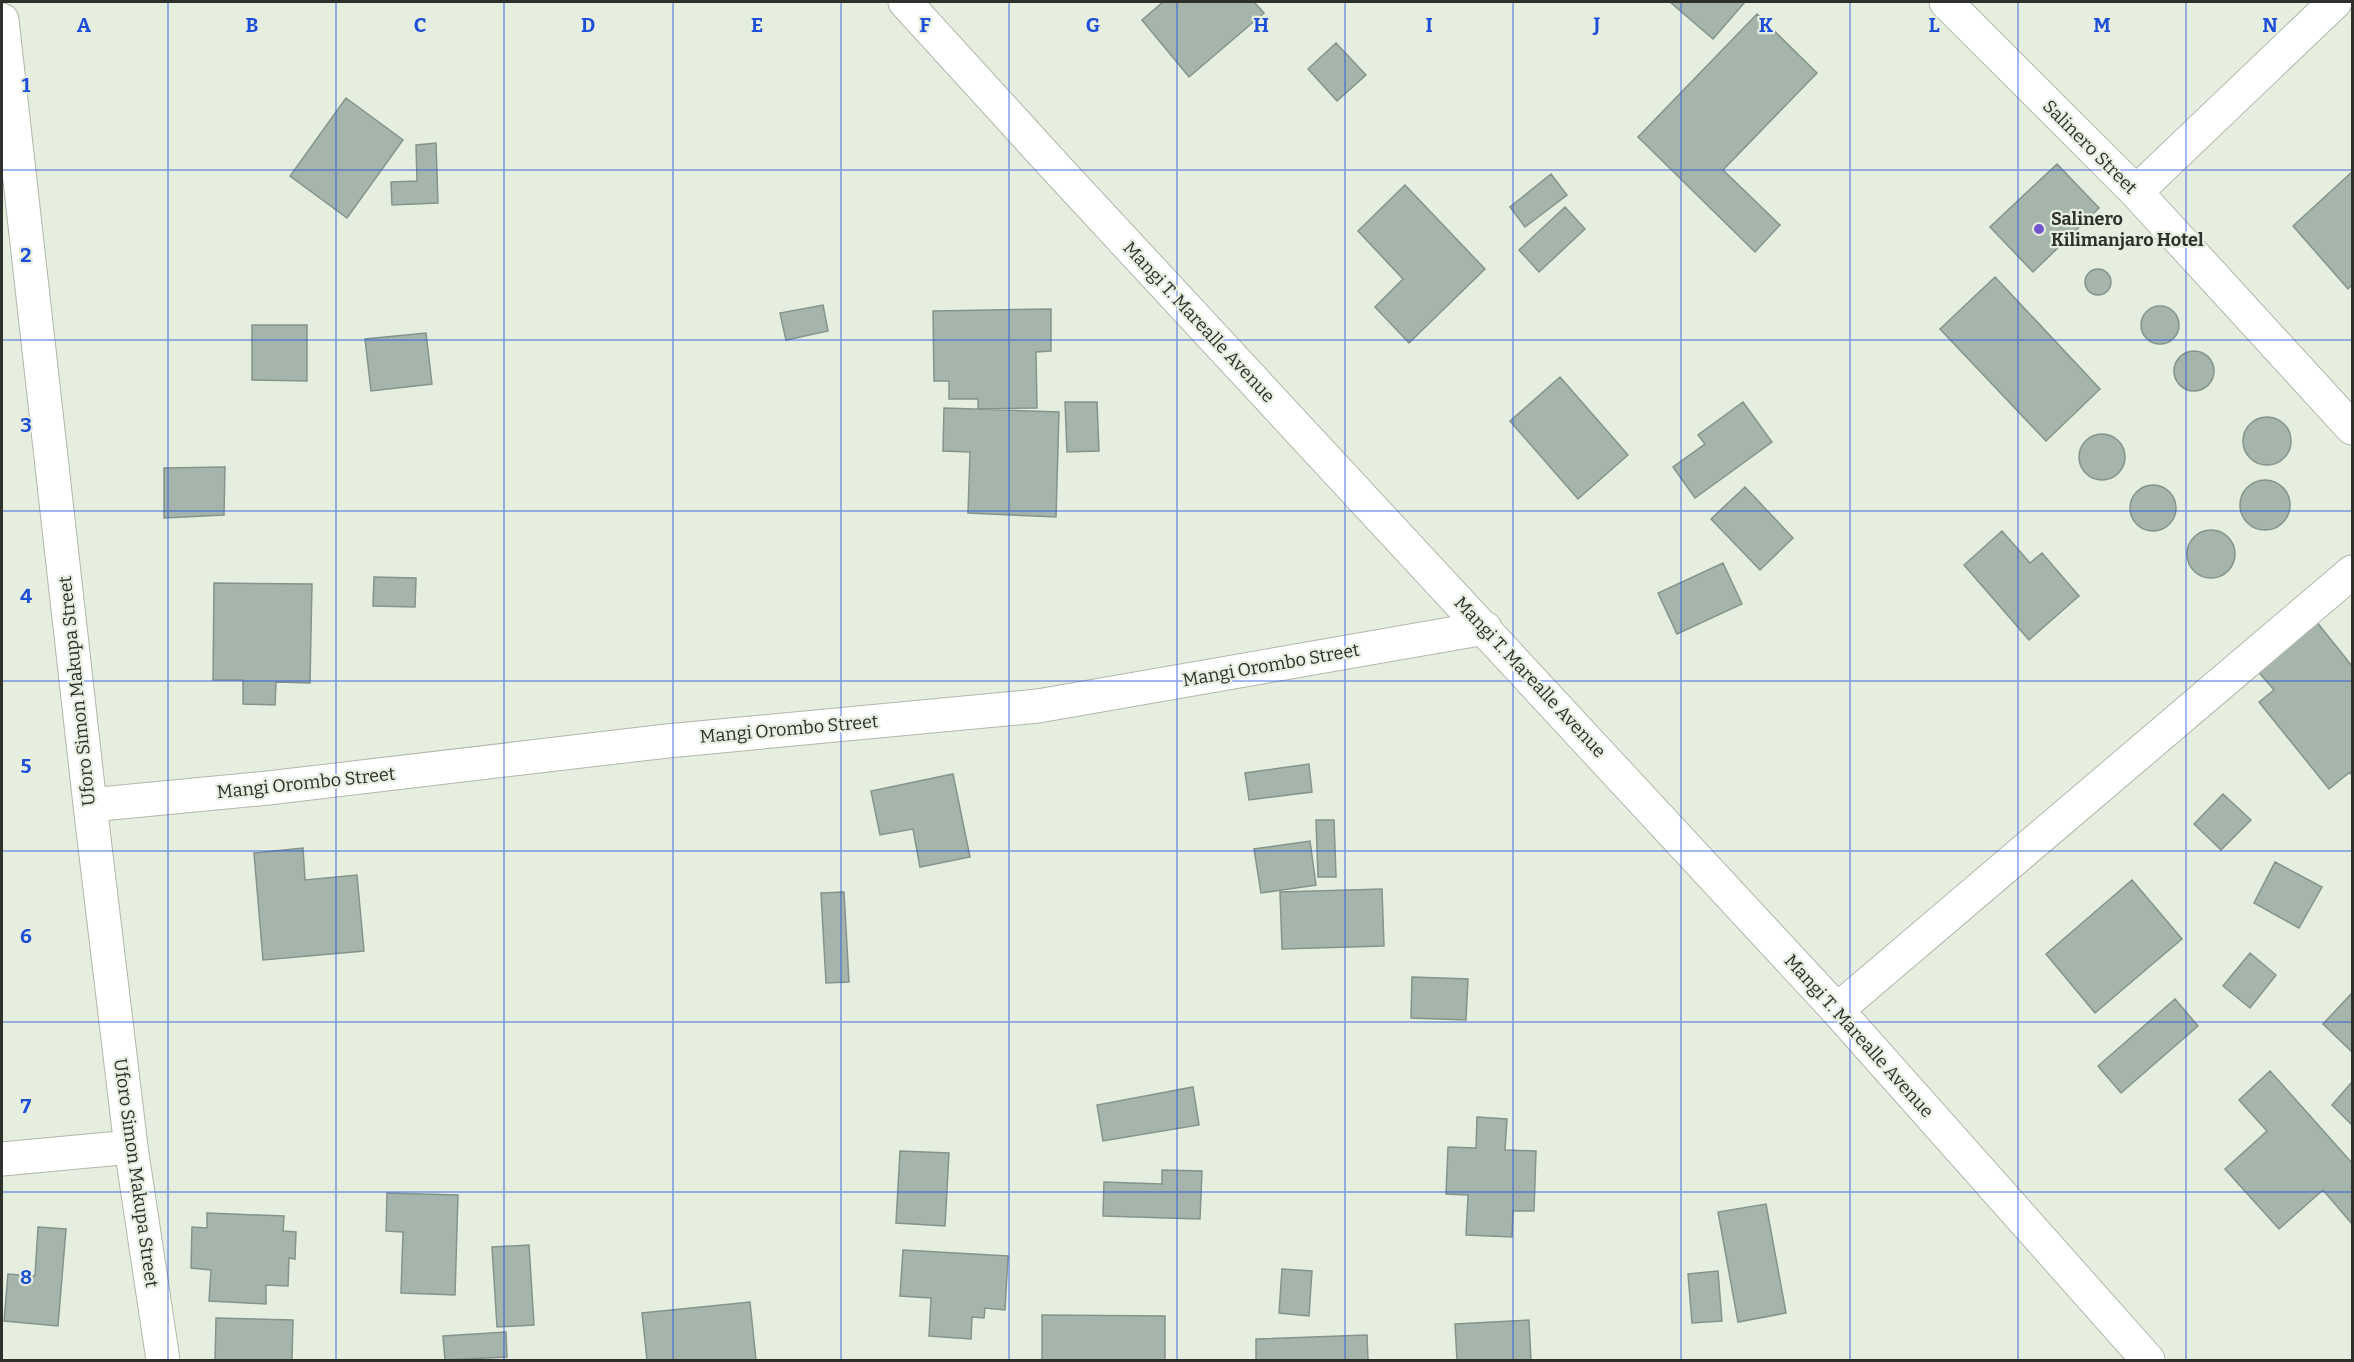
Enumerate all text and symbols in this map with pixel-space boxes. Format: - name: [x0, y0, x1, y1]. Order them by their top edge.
- text: A: [77, 13, 92, 37]
- text: B: [246, 13, 259, 37]
- text: C: [414, 13, 426, 37]
- text: D: [581, 13, 595, 37]
- text: E: [751, 13, 763, 37]
- text: F: [919, 13, 931, 37]
- text: G: [1086, 13, 1100, 37]
- text: H: [1253, 13, 1269, 37]
- text: I: [1425, 13, 1433, 37]
- text: J: [1593, 13, 1601, 37]
- text: K: [1759, 13, 1774, 37]
- text: L: [1928, 13, 1940, 37]
- text: M: [2093, 13, 2111, 37]
- text: N: [2262, 13, 2278, 37]
- text: 1: [22, 73, 31, 97]
- street label: Salinero Street: [2038, 95, 2142, 199]
- place label: Salinero Kilimanjaro Hotel: [2051, 208, 2204, 251]
- marker: Salinero Kilimanjaro Hotel: [2032, 222, 2046, 236]
- street label: Mangi T. Marealle Avenue: [1119, 237, 1279, 407]
- text: 2: [20, 243, 32, 267]
- text: 3: [20, 413, 32, 437]
- street label: Uforo Simon Makupa Street: [54, 574, 100, 807]
- text: 4: [20, 584, 32, 608]
- street label: Mangi T. Marealle Avenue: [1450, 592, 1610, 762]
- street label: Mangi Orombo Street: [1181, 639, 1362, 691]
- street label: Mangi Orombo Street: [699, 710, 880, 748]
- text: 5: [21, 754, 32, 778]
- street label: Mangi Orombo Street: [216, 763, 397, 803]
- text: 6: [20, 924, 32, 948]
- street label: Mangi T. Marealle Avenue: [1780, 950, 1938, 1122]
- street label: Uforo Simon Makupa Street: [109, 1057, 163, 1289]
- text: 7: [21, 1094, 32, 1118]
- text: 8: [20, 1265, 32, 1289]

